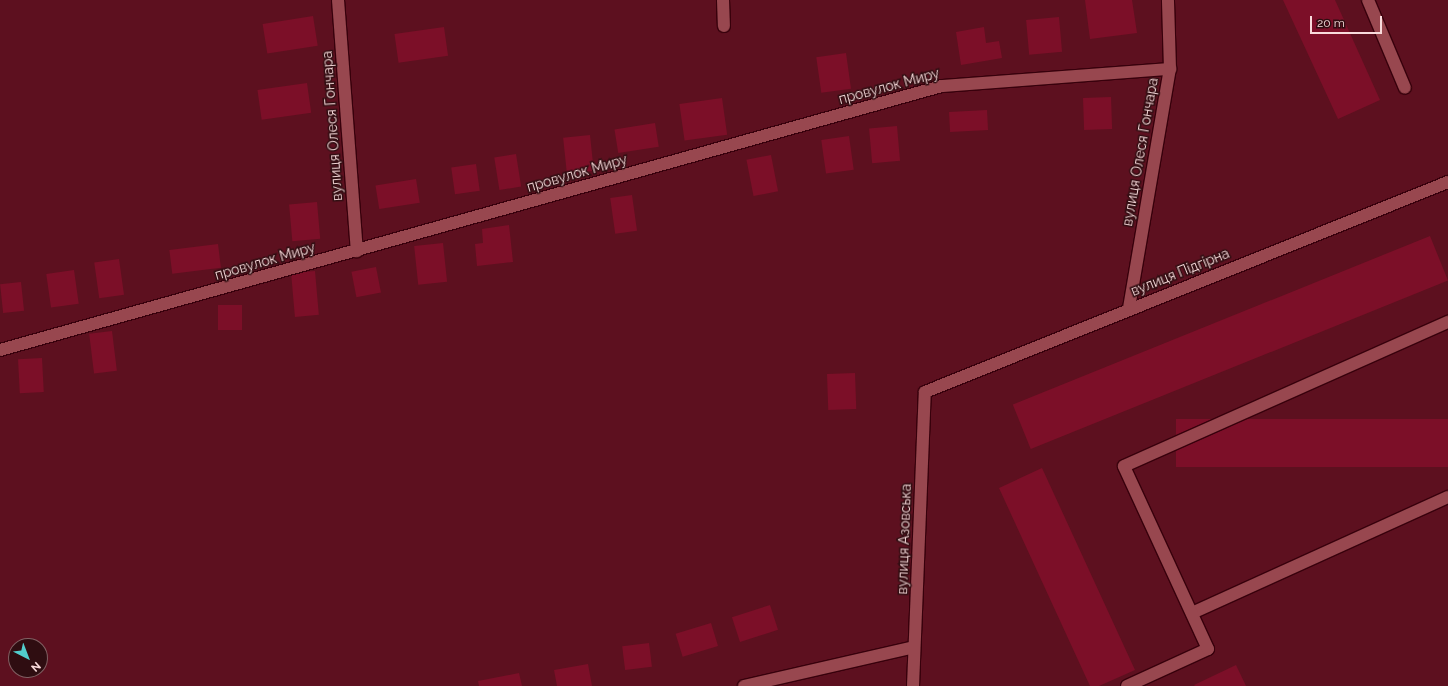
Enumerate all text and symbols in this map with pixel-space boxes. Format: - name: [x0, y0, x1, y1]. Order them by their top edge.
- scale bar: [1312, 8, 1384, 34]
- text: 20 m: [1317, 16, 1345, 30]
- street label: вулиця Олеся Гончара: [318, 50, 346, 202]
- street label: провулок Миру: [837, 64, 941, 108]
- street label: вулиця Олеся Гончара: [1119, 77, 1161, 227]
- street label: провулок Миру: [525, 151, 629, 195]
- street label: провулок Миру: [213, 239, 317, 283]
- street label: вулиця Підгірна: [1128, 245, 1232, 299]
- street label: вулиця Азовська: [894, 483, 914, 595]
- north arrow: [8, 638, 48, 678]
- text: N: [28, 659, 43, 674]

